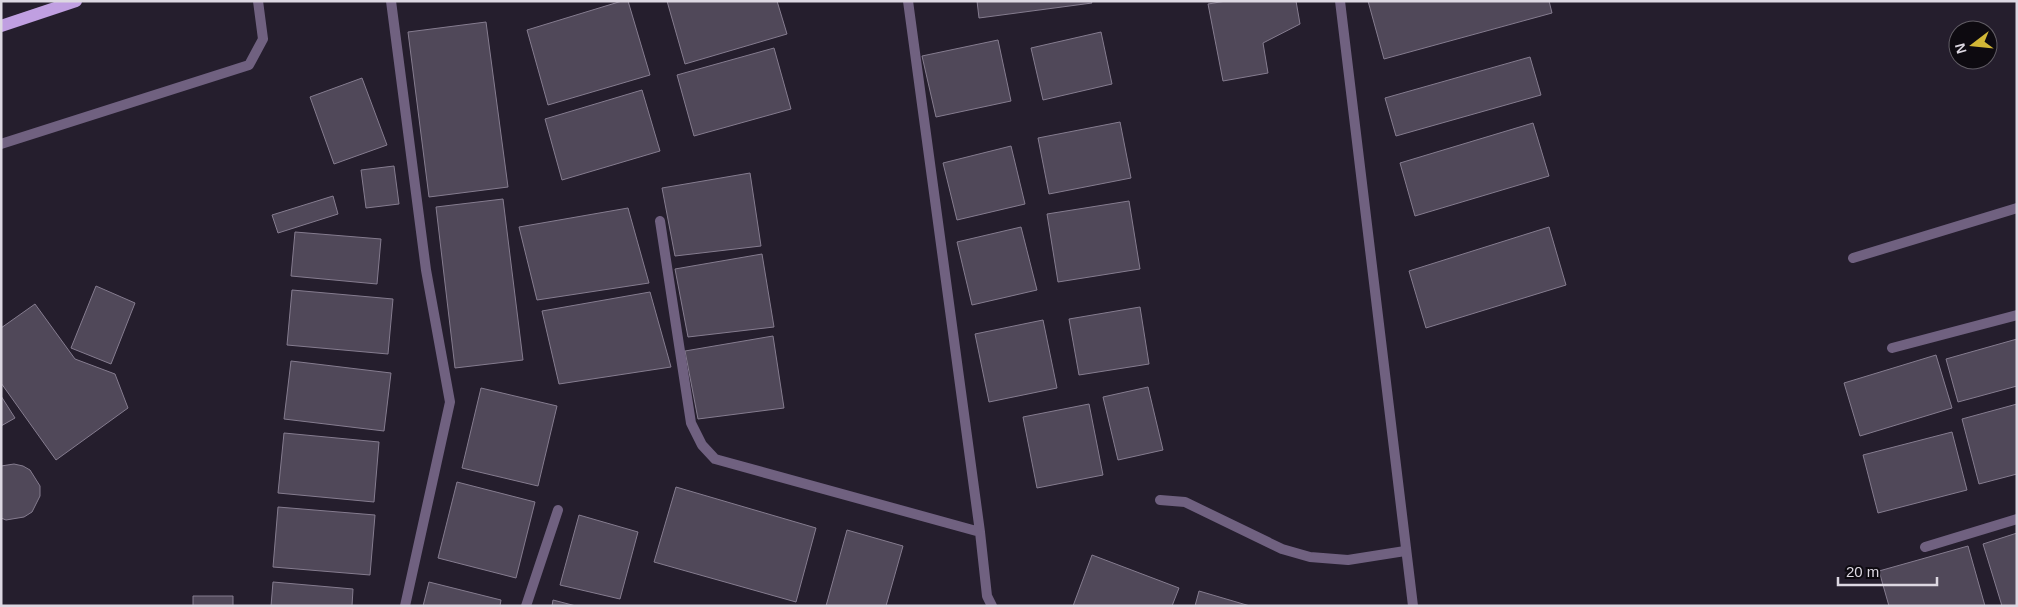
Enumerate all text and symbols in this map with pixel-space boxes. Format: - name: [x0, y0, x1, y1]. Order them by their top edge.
- north arrow: [1948, 20, 1998, 70]
- text: N: [1951, 42, 1970, 56]
- scale bar: [1838, 554, 1937, 586]
- text: 20 m: [1846, 563, 1879, 580]

